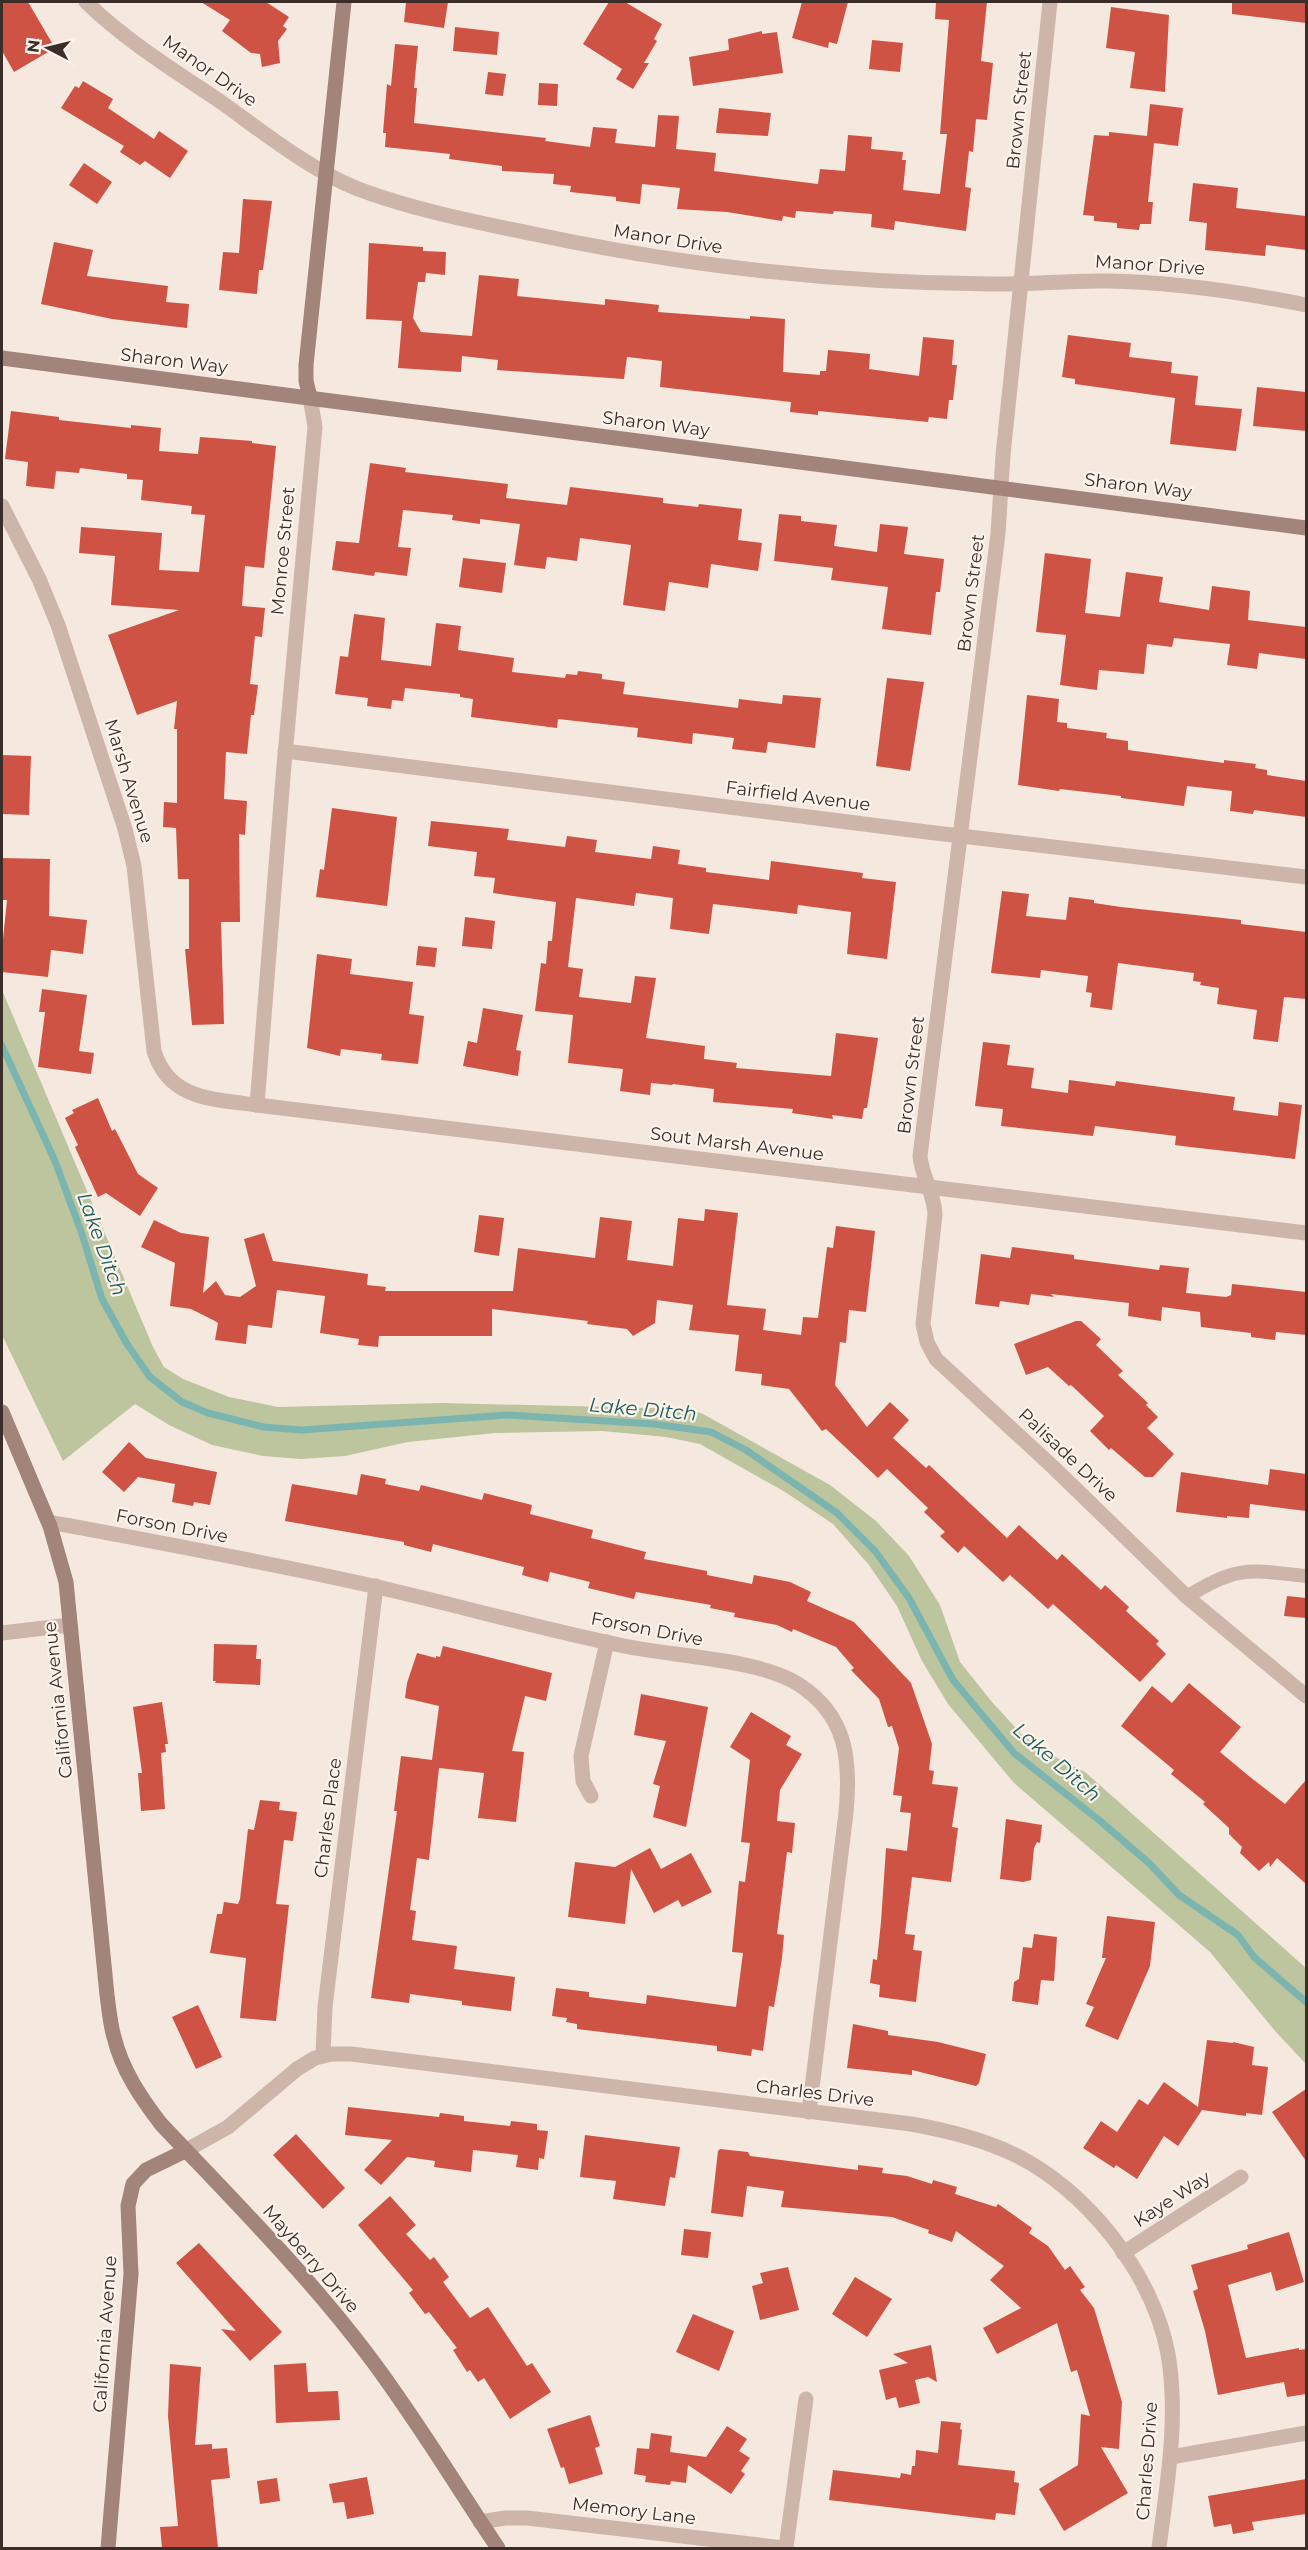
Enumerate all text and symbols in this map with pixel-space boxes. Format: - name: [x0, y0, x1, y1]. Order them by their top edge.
- north arrow: [18, 18, 78, 78]
- street label: Manor Drive: [158, 30, 262, 112]
- text: N: [23, 39, 44, 54]
- street label: Brown Street: [1002, 50, 1036, 170]
- street label: Manor Drive: [612, 220, 724, 259]
- street label: Manor Drive: [1094, 250, 1206, 280]
- street label: Sharon Way: [119, 343, 229, 379]
- street label: Sharon Way: [601, 406, 711, 442]
- street label: Sharon Way: [1083, 468, 1193, 504]
- street label: Monroe Street: [266, 486, 300, 616]
- street label: Brown Street: [953, 533, 989, 653]
- street label: Marsh Avenue: [100, 716, 158, 846]
- street label: Fairfield Avenue: [724, 776, 872, 816]
- street label: Brown Street: [893, 1015, 929, 1135]
- street label: Sout Marsh Avenue: [649, 1122, 825, 1166]
- water label: Lake Ditch: [72, 1189, 132, 1299]
- water label: Lake Ditch: [588, 1392, 698, 1426]
- street label: Palisade Drive: [1014, 1404, 1122, 1507]
- street label: Forson Drive: [114, 1504, 230, 1548]
- street label: Forson Drive: [589, 1607, 705, 1651]
- street label: California Avenue: [39, 1620, 77, 1779]
- water label: Lake Ditch: [1008, 1717, 1106, 1807]
- street label: Charles Place: [310, 1756, 346, 1879]
- street label: Charles Drive: [755, 2075, 876, 2111]
- street label: Kaye Way: [1130, 2166, 1215, 2232]
- street label: Mayberry Drive: [258, 2200, 364, 2318]
- street label: California Avenue: [89, 2255, 121, 2413]
- street label: Charles Drive: [1132, 2401, 1162, 2521]
- street label: Memory Lane: [571, 2493, 697, 2530]

